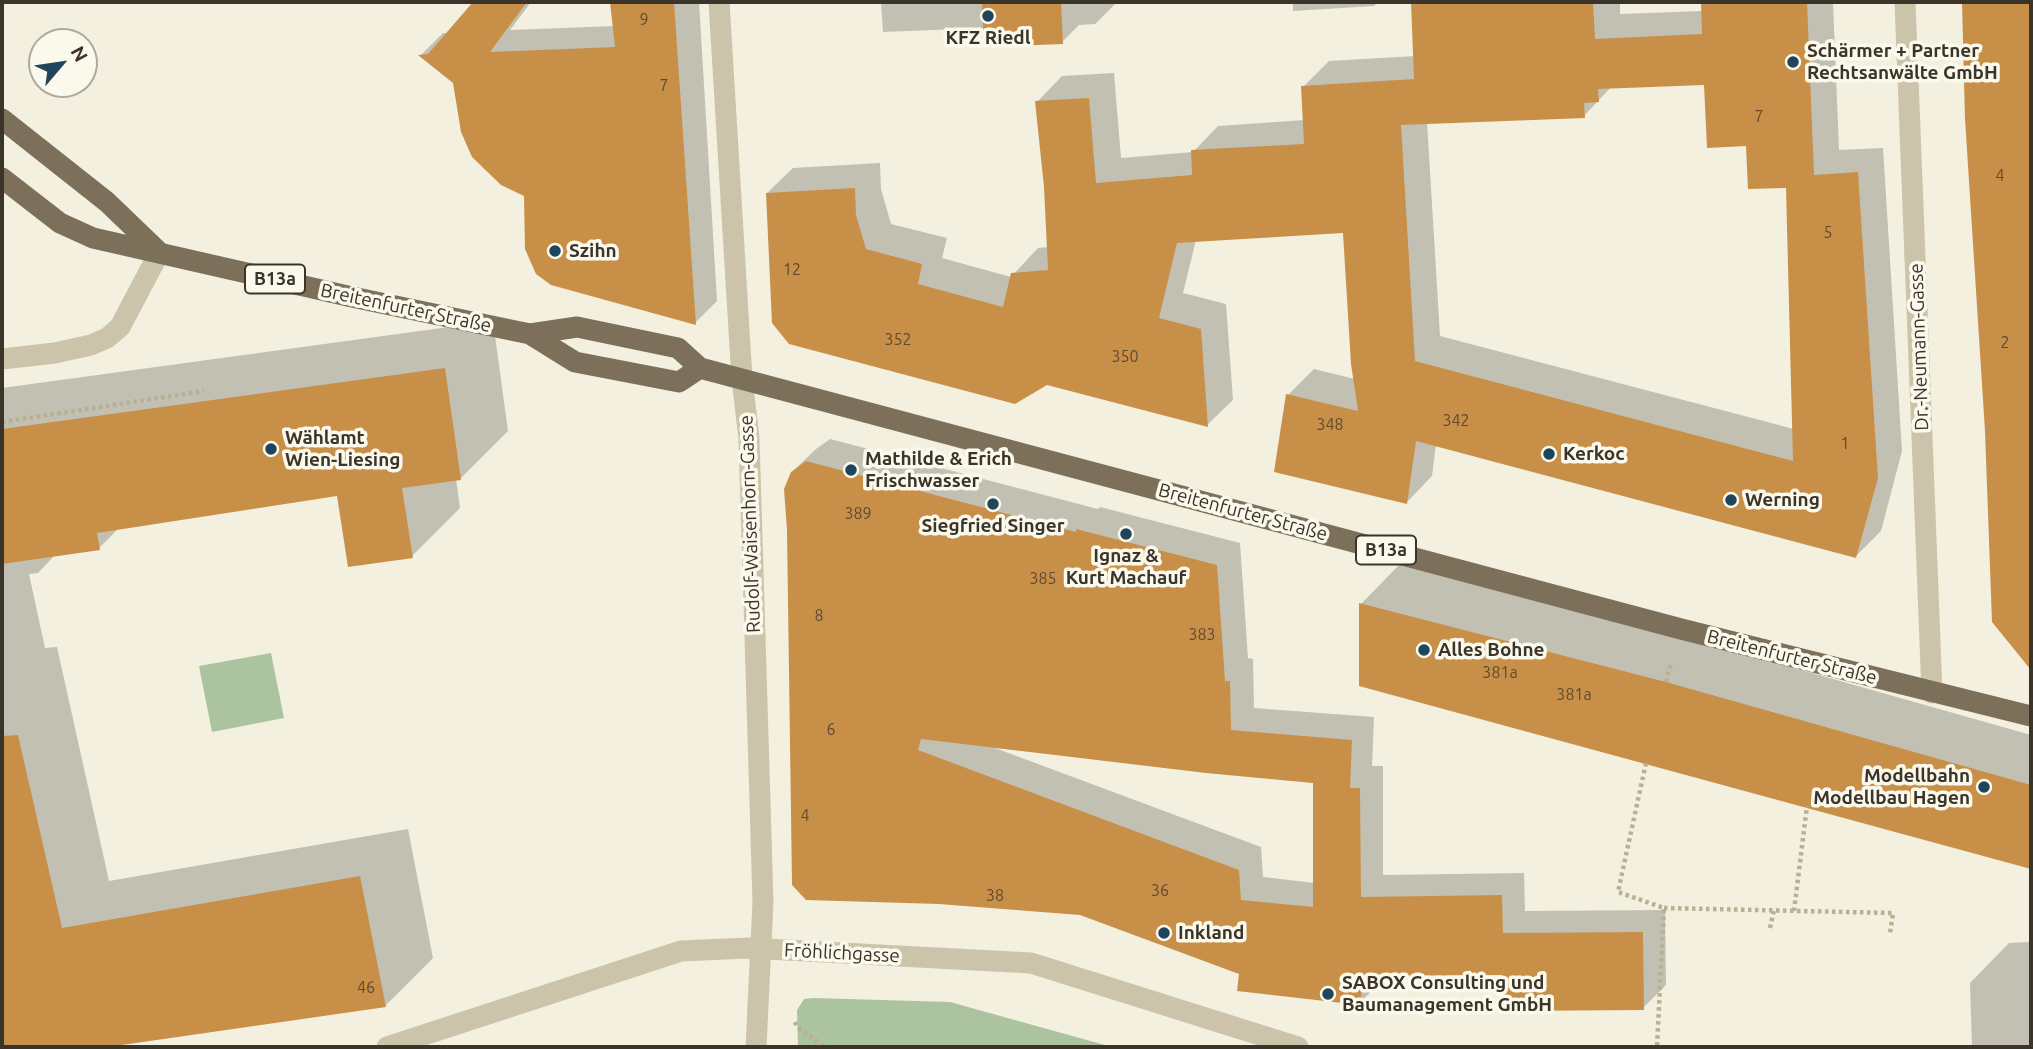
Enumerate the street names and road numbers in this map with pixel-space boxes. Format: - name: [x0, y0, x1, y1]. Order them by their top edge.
- street label: Dr.-Neumann-Gasse: [1905, 263, 1933, 431]
- road number: B13a: [245, 264, 305, 293]
- street label: Breitenfurter Straße: [318, 279, 494, 337]
- street label: Rudolf-Waisenhorn-Gasse: [735, 415, 765, 633]
- street label: Breitenfurter Straße: [1156, 478, 1330, 546]
- road number: B13a: [1356, 536, 1416, 564]
- street label: Breitenfurter Straße: [1705, 625, 1879, 689]
- street label: Fröhlichgasse: [784, 939, 900, 967]

